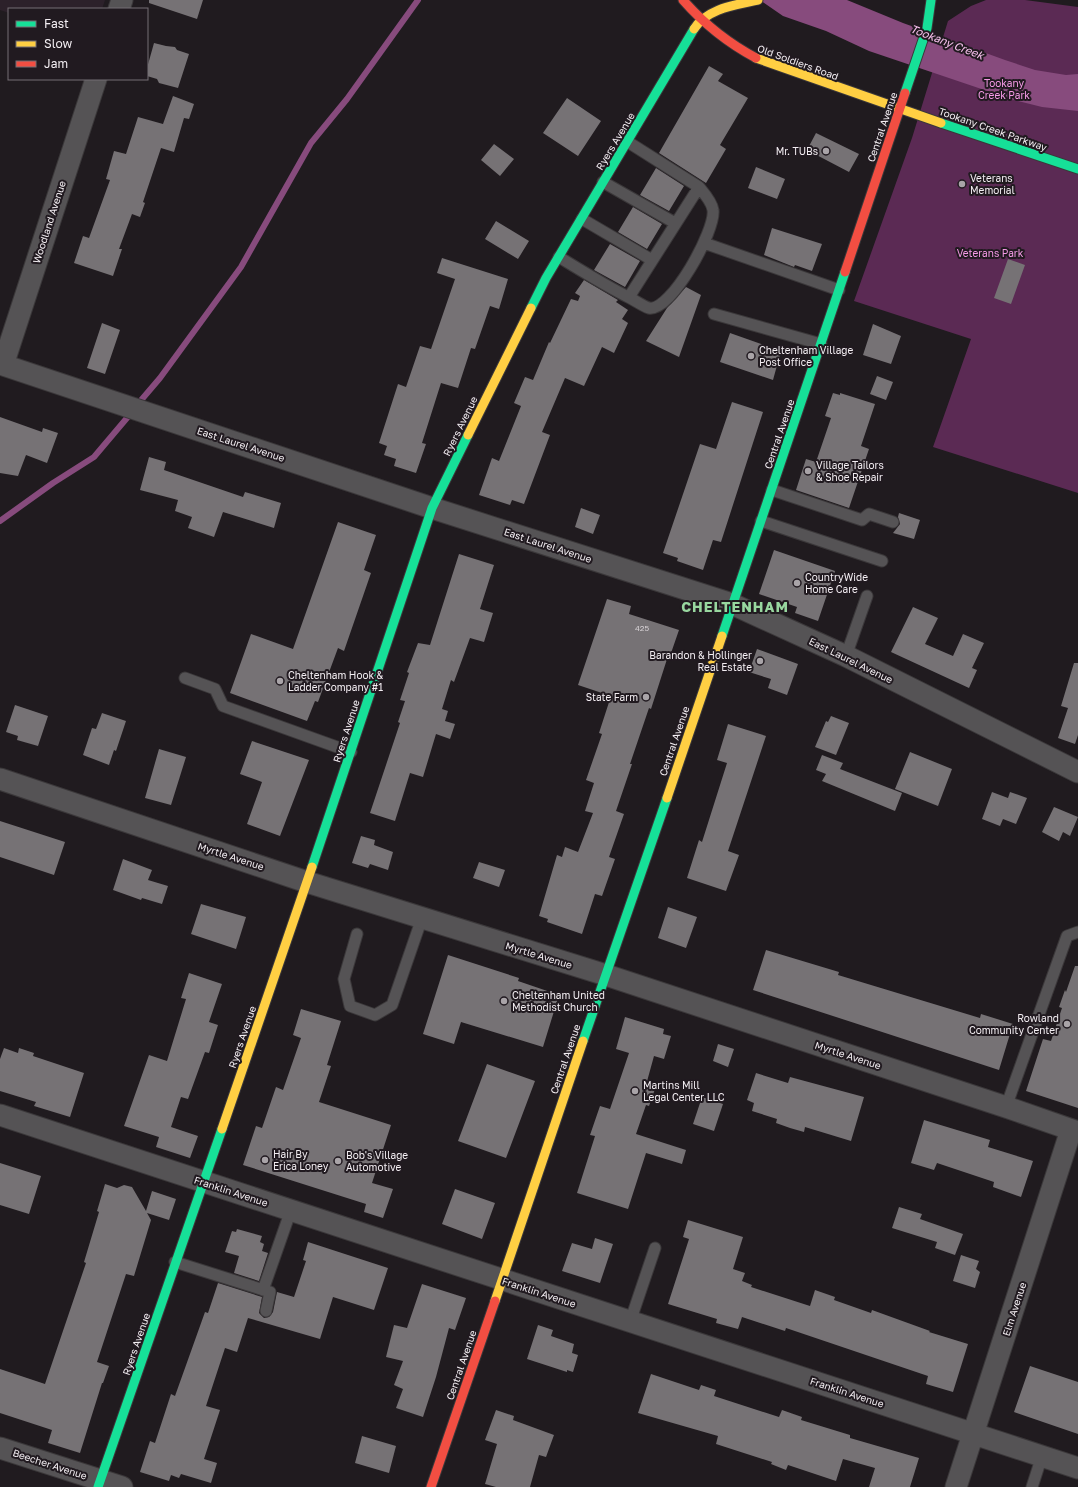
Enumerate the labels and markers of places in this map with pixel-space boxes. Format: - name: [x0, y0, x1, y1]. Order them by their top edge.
- place label: Mr. TUBs: [776, 145, 818, 157]
- marker: Mr. TUBs: [821, 146, 831, 156]
- place label: Veterans Memorial: [970, 172, 1015, 196]
- marker: Veterans Memorial: [957, 179, 967, 189]
- place label: Cheltenham Village Post Office: [759, 344, 853, 368]
- marker: Cheltenham Village Post Office: [746, 351, 756, 361]
- place label: Village Tailors & Shoe Repair: [816, 459, 884, 483]
- marker: Village Tailors & Shoe Repair: [803, 466, 813, 476]
- place label: CountryWide Home Care: [805, 571, 868, 595]
- marker: CountryWide Home Care: [792, 578, 802, 588]
- place label: Barandon & Hollinger Real Estate: [649, 649, 752, 673]
- marker: Barandon & Hollinger Real Estate: [755, 656, 765, 666]
- place label: Cheltenham Hook & Ladder Company #1: [288, 669, 384, 693]
- marker: Cheltenham Hook & Ladder Company #1: [275, 676, 285, 686]
- place label: State Farm: [586, 691, 638, 703]
- marker: State Farm: [641, 692, 651, 702]
- place label: Cheltenham United Methodist Church: [512, 989, 605, 1013]
- marker: Cheltenham United Methodist Church: [499, 996, 509, 1006]
- place label: Rowland Community Center: [969, 1012, 1059, 1036]
- marker: Rowland Community Center: [1062, 1019, 1072, 1029]
- place label: Martins Mill Legal Center LLC: [643, 1079, 725, 1103]
- marker: Martins Mill Legal Center LLC: [630, 1086, 640, 1096]
- place label: Hair By Erica Loney: [273, 1148, 329, 1172]
- place label: Bob's Village Automotive: [346, 1149, 408, 1173]
- marker: Hair By Erica Loney: [260, 1155, 270, 1165]
- marker: Bob's Village Automotive: [333, 1156, 343, 1166]

